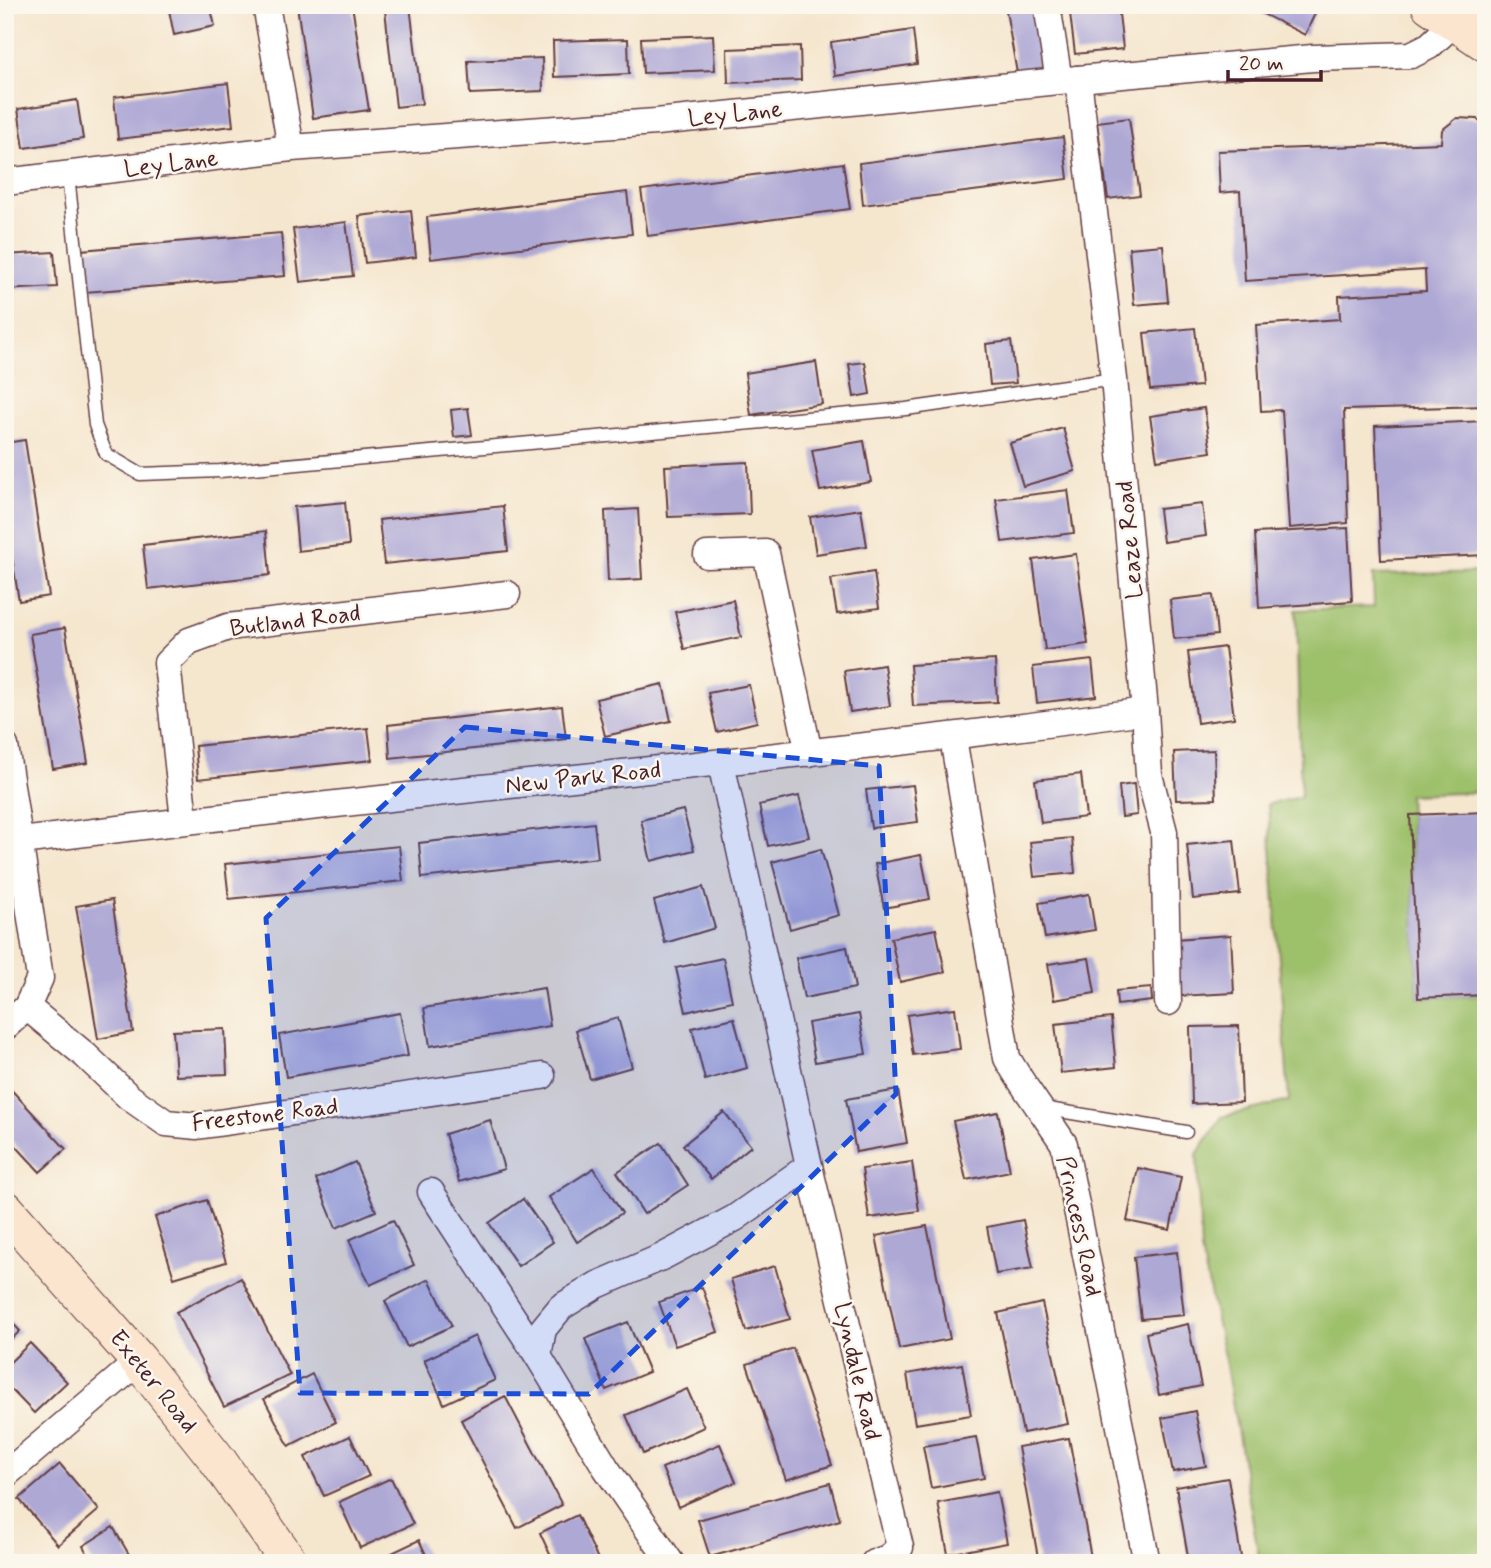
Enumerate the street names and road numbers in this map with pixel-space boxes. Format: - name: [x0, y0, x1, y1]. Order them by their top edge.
- street label: Ley Lane: [686, 94, 784, 135]
- street label: Ley Lane: [122, 143, 220, 186]
- street label: Leaze Road: [1110, 479, 1151, 600]
- street label: Butland Road: [228, 598, 362, 645]
- street label: New Park Road: [504, 755, 663, 802]
- street label: Freestone Road: [190, 1091, 340, 1140]
- street label: Princess Road: [1048, 1153, 1109, 1300]
- street label: Lyndale Road: [826, 1299, 887, 1443]
- street label: Exeter Road: [102, 1324, 204, 1440]

